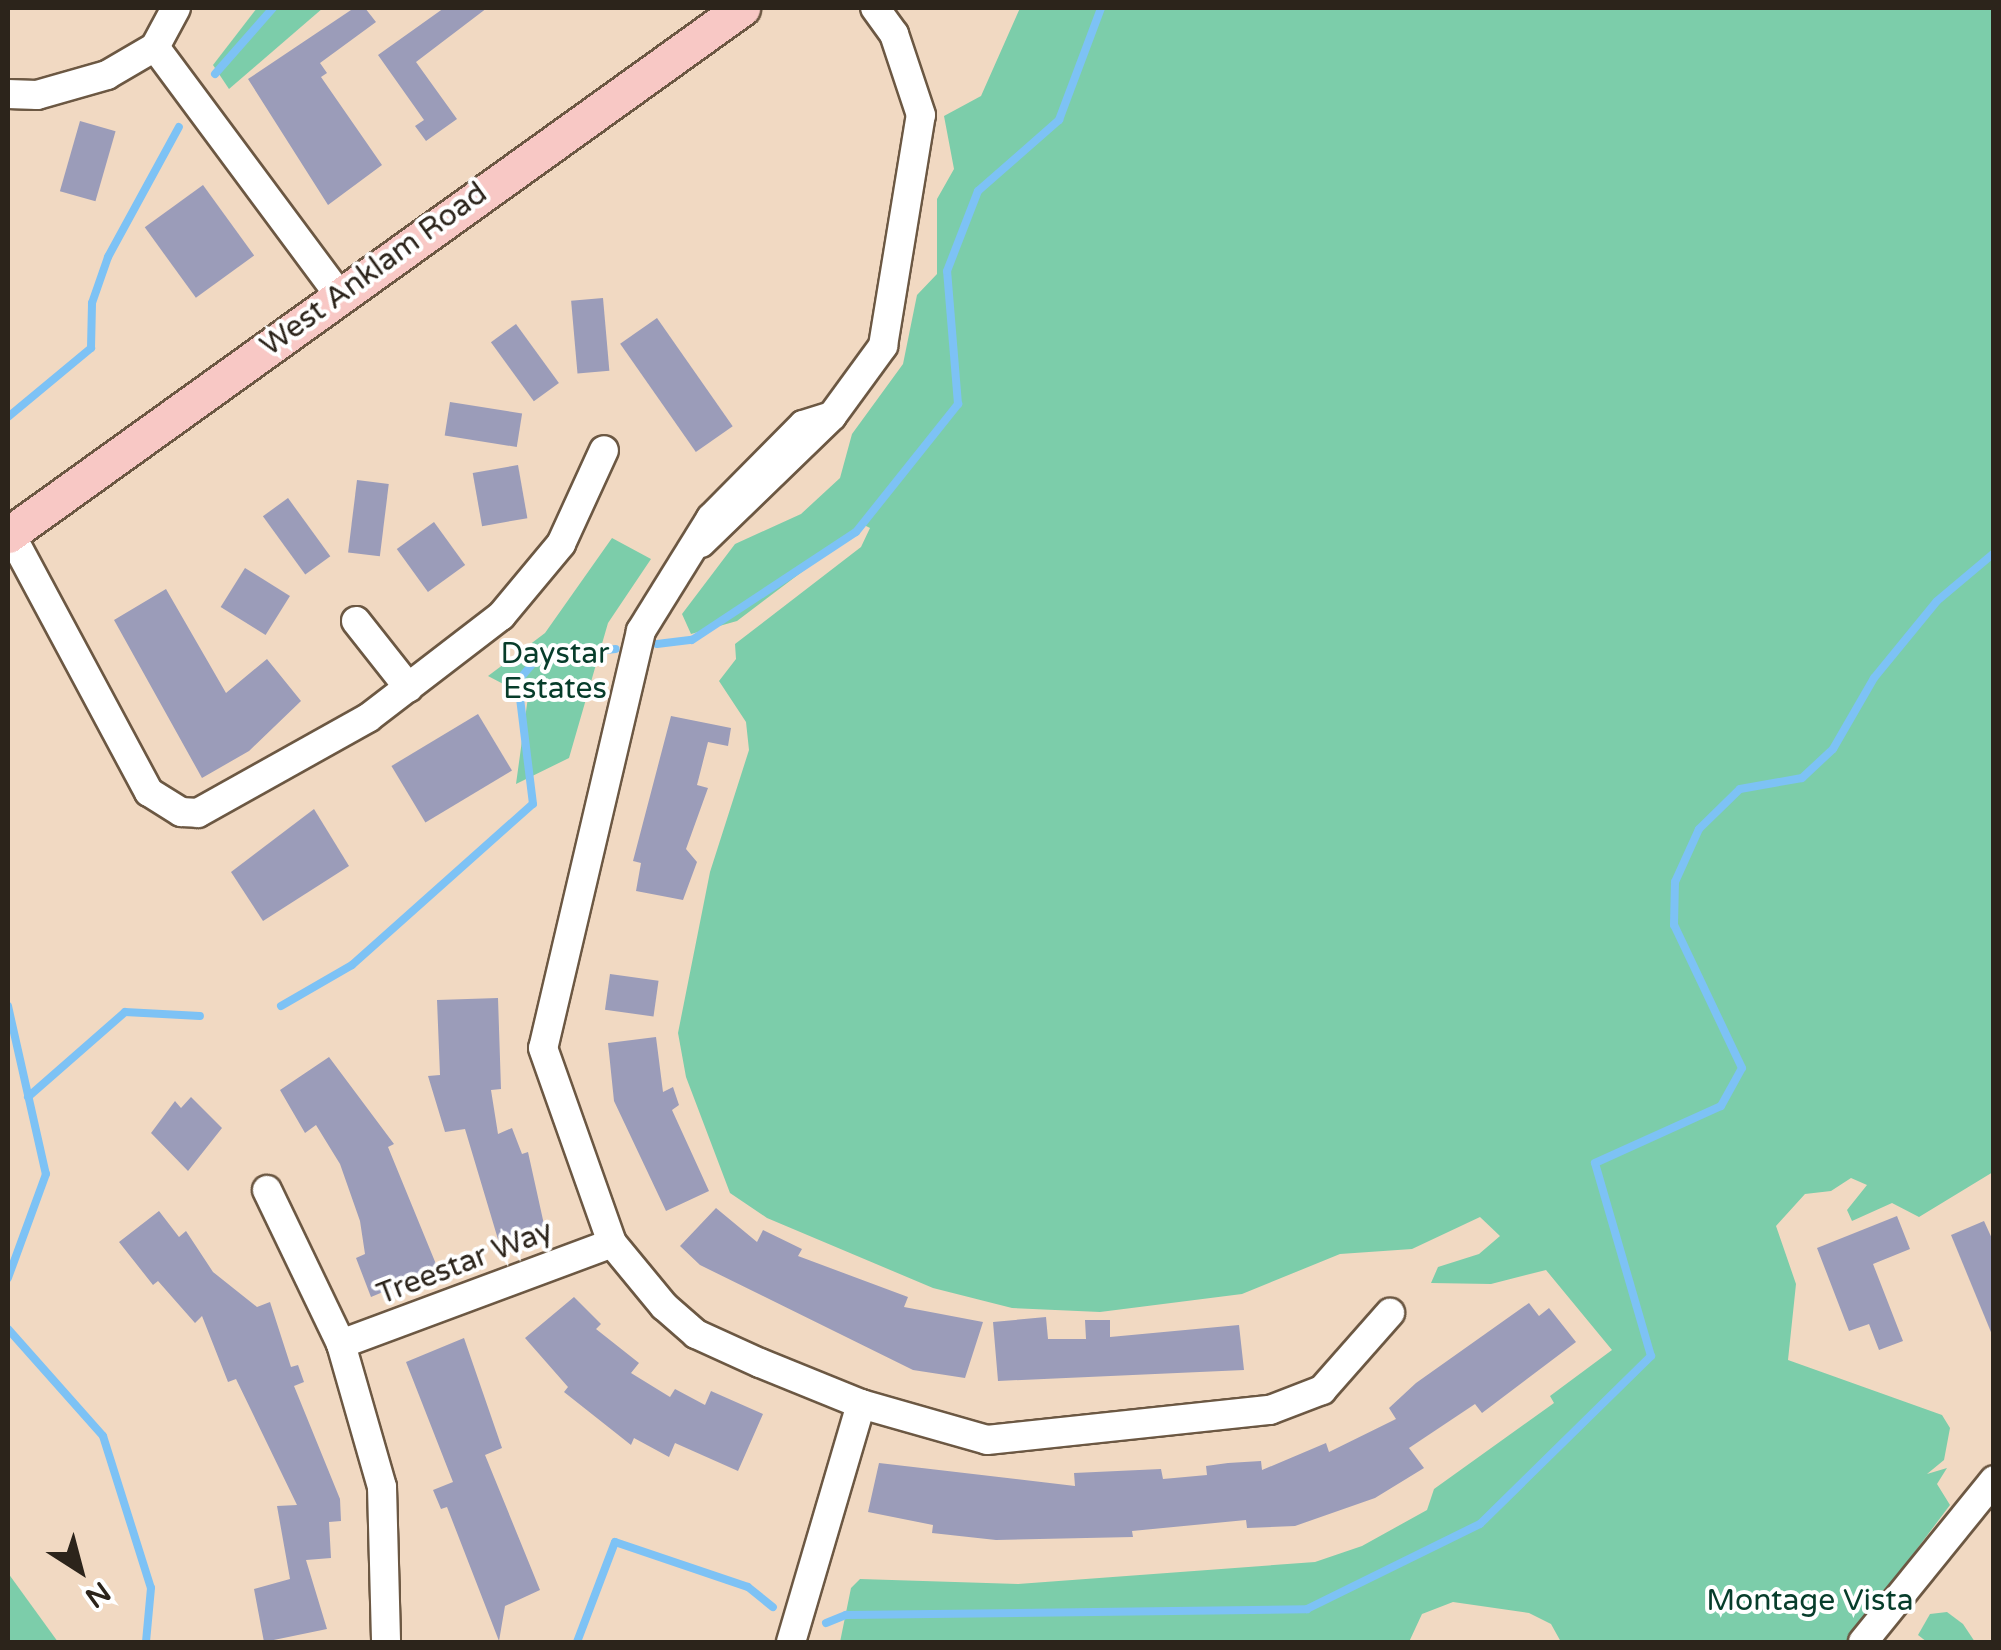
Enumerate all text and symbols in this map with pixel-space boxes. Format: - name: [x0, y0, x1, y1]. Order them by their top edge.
- street label: West Anklam Road: [254, 176, 494, 364]
- park label: Daystar Estates: [500, 636, 610, 706]
- street label: Treestar Way: [372, 1213, 558, 1313]
- north arrow: [30, 1520, 130, 1620]
- text: N: [79, 1574, 117, 1615]
- park label: Montage Vista: [1706, 1583, 1914, 1619]

